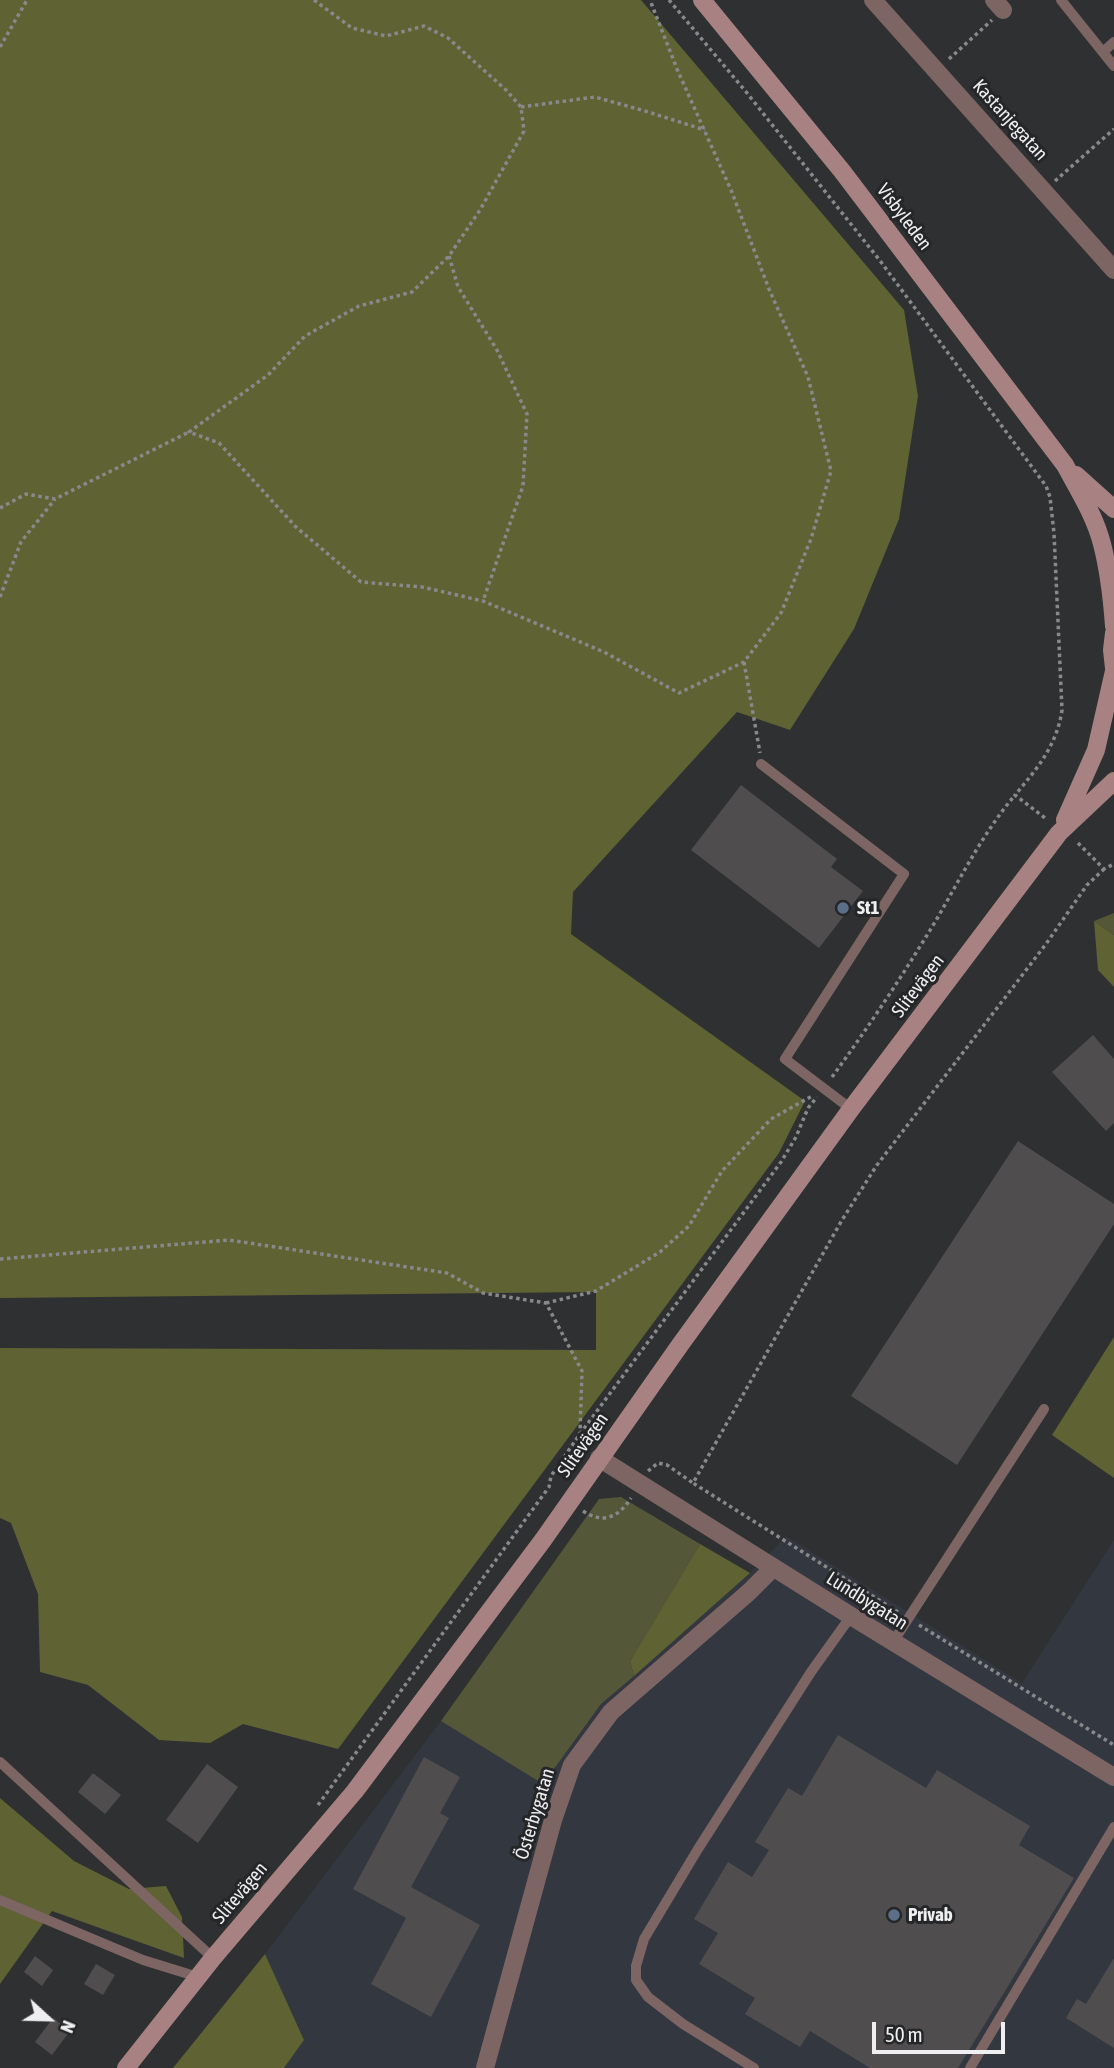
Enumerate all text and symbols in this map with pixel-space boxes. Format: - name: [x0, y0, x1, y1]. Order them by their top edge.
- street label: Kastanjegatan: [968, 75, 1052, 165]
- street label: Visbyleden: [872, 179, 936, 255]
- place label: St1: [857, 897, 879, 919]
- marker: St1: [835, 900, 851, 916]
- street label: Slitevägen: [887, 950, 949, 1022]
- street label: Slitevägen: [553, 1408, 613, 1482]
- street label: Lundbygatan: [822, 1567, 912, 1635]
- street label: Österbygatan: [510, 1766, 560, 1862]
- street label: Slitevägen: [208, 1858, 272, 1928]
- place label: Privab: [908, 1904, 953, 1926]
- marker: Privab: [886, 1907, 902, 1923]
- north arrow: [14, 1984, 84, 2054]
- scale bar: [876, 2008, 1009, 2052]
- text: N: [56, 2018, 81, 2036]
- text: 50 m: [885, 2022, 923, 2046]

